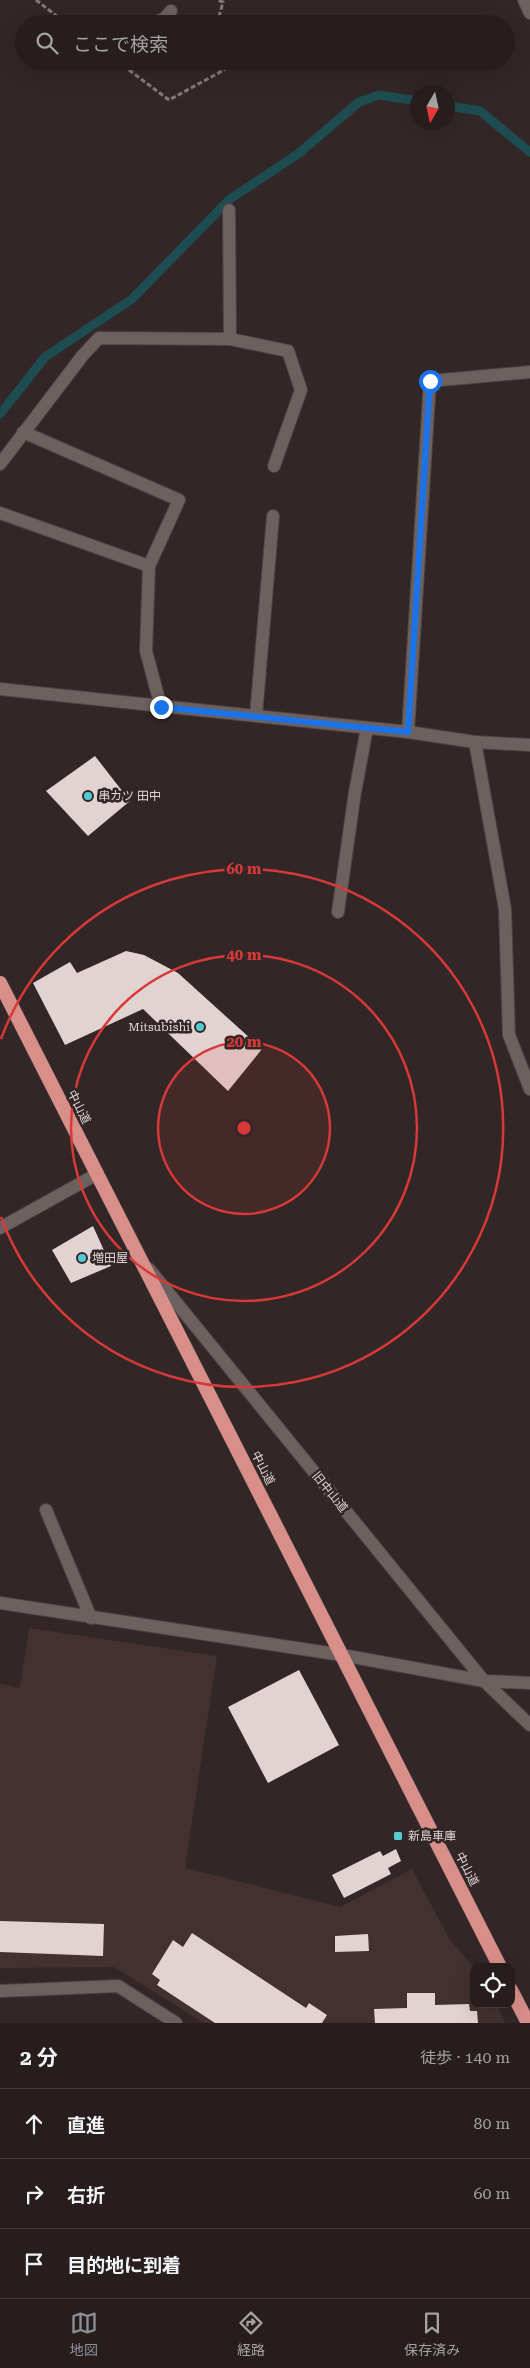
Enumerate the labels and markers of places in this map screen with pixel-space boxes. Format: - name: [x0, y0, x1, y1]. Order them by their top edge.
- place label: 串カツ 田中: [98, 789, 161, 803]
- marker: 串カツ 田中: [82, 790, 94, 802]
- place label: Mitsubishi: [128, 1020, 190, 1034]
- marker: Mitsubishi: [194, 1021, 206, 1033]
- centre of rings: [235, 1119, 253, 1137]
- place label: 増田屋: [92, 1251, 128, 1265]
- marker: 増田屋: [76, 1252, 88, 1264]
- place label: 新島車庫: [408, 1829, 456, 1843]
- marker: 新島車庫: [392, 1830, 404, 1842]

